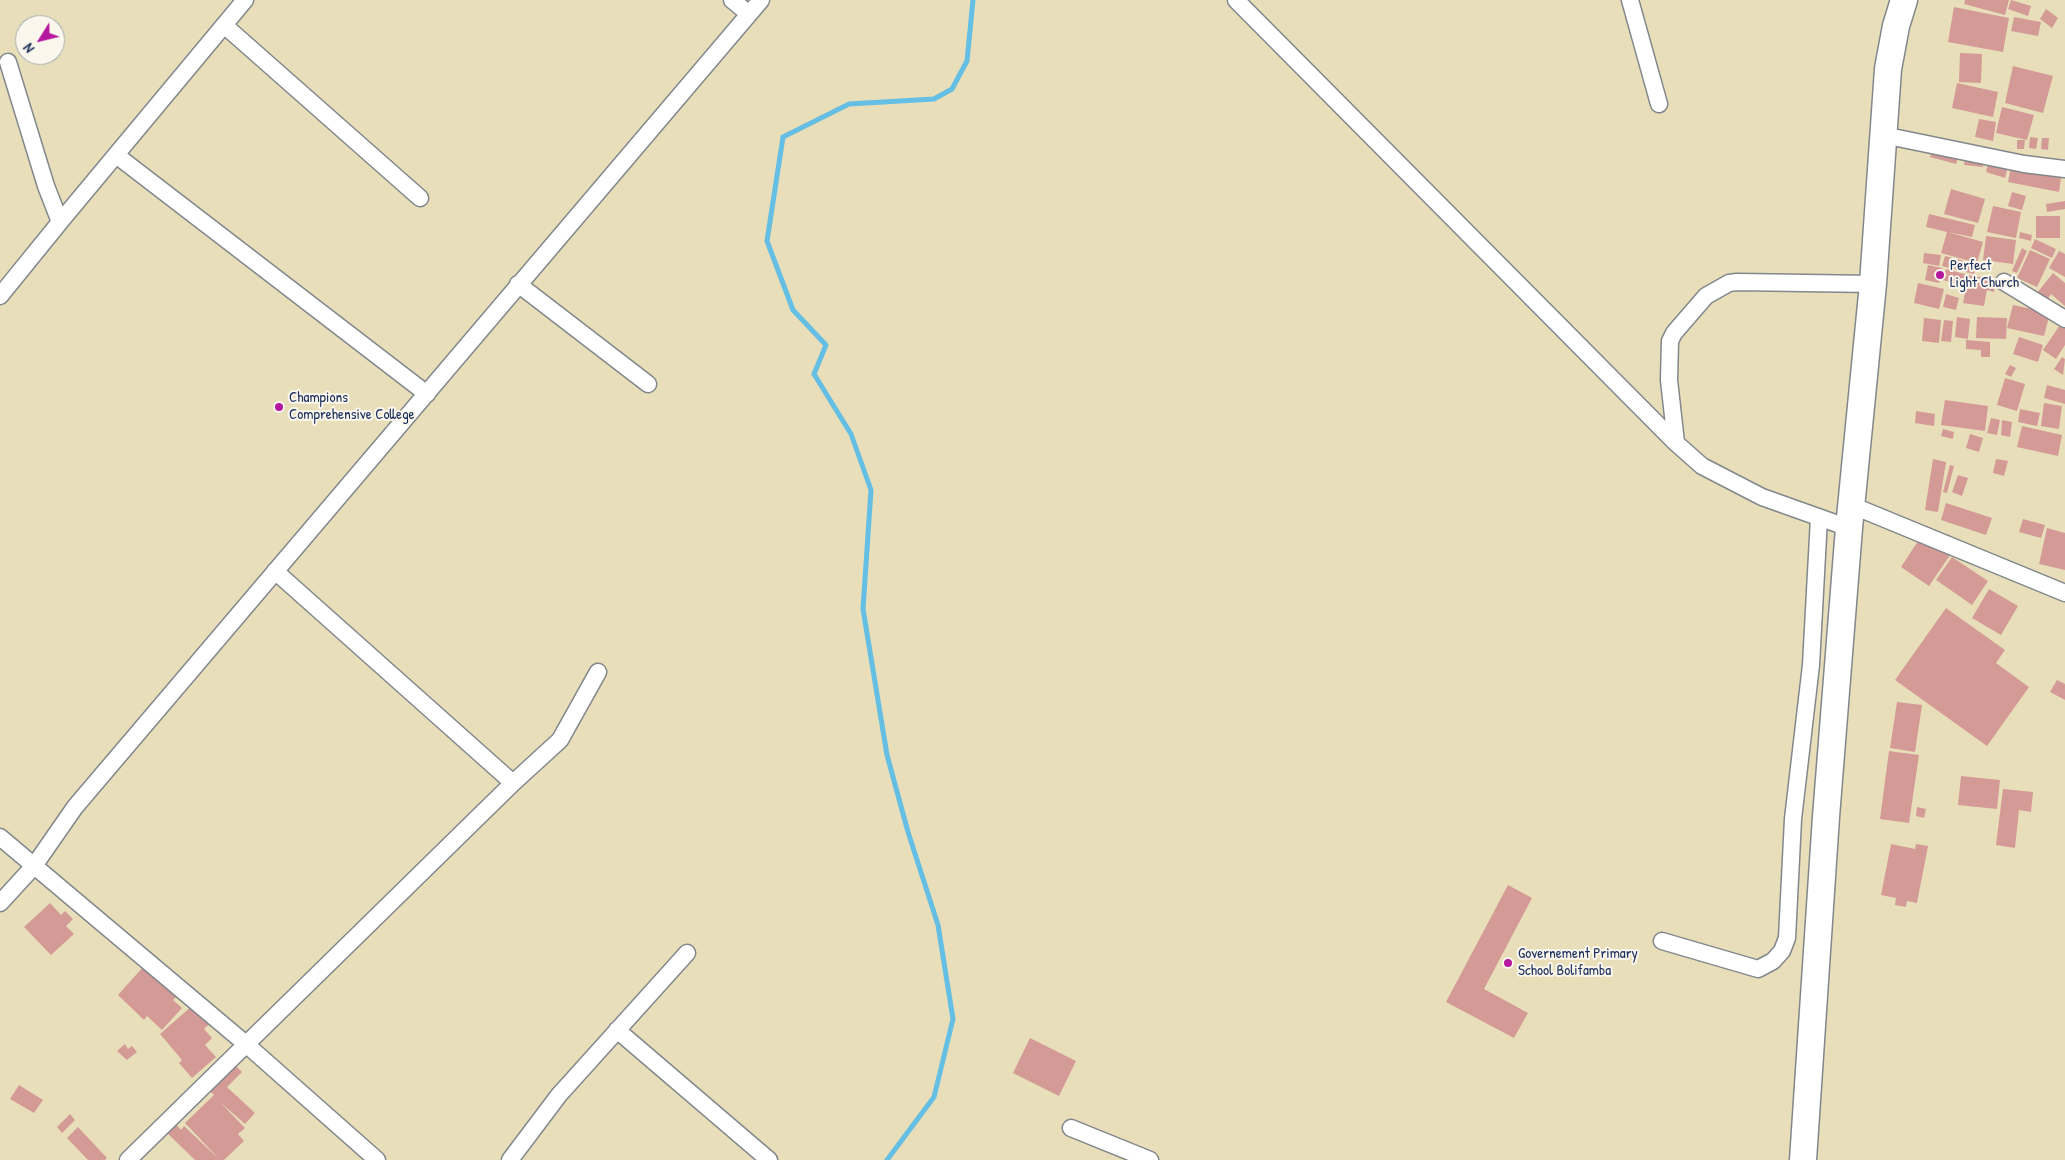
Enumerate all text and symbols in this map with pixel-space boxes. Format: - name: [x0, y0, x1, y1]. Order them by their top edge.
- north arrow: [15, 15, 65, 65]
- text: N: [18, 40, 38, 57]
- place label: Perfect Light Church: [1950, 257, 2019, 292]
- marker: Perfect Light Church: [1934, 269, 1946, 281]
- place label: Champions Comprehensive College: [289, 389, 415, 424]
- marker: Champions Comprehensive College: [273, 401, 285, 413]
- place label: Governement Primary School Bolifamba: [1518, 945, 1638, 980]
- marker: Governement Primary School Bolifamba: [1502, 957, 1514, 969]

